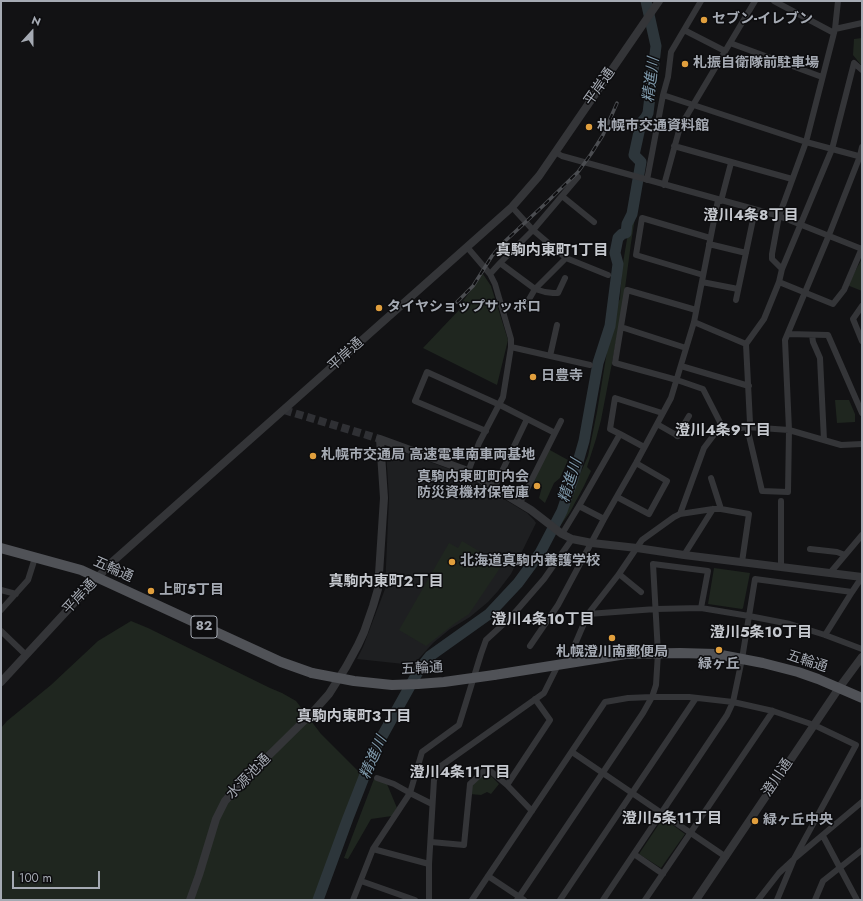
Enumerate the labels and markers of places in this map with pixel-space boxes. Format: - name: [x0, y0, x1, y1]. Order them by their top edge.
- place label: セブン-イレブン: [712, 12, 813, 28]
- marker: セブン-イレブン: [699, 15, 709, 25]
- place label: 札振自衛隊前駐車場: [693, 56, 819, 72]
- marker: 札振自衛隊前駐車場: [680, 59, 690, 69]
- place label: 札幌市交通資料館: [597, 119, 709, 135]
- marker: 札幌市交通資料館: [584, 122, 594, 132]
- place label: タイヤショップサッポロ: [387, 300, 541, 316]
- marker: タイヤショップサッポロ: [374, 303, 384, 313]
- place label: 日豊寺: [541, 369, 583, 385]
- marker: 日豊寺: [528, 372, 538, 382]
- place label: 札幌市交通局 高速電車南車両基地: [321, 448, 535, 464]
- marker: 札幌市交通局 高速電車南車両基地: [308, 451, 318, 461]
- place label: 真駒内東町町内会 防災資機材保管庫: [417, 470, 529, 502]
- marker: 真駒内東町町内会 防災資機材保管庫: [532, 481, 542, 491]
- place label: 北海道真駒内養護学校: [460, 554, 600, 570]
- marker: 北海道真駒内養護学校: [447, 557, 457, 567]
- place label: 上町5丁目: [159, 583, 224, 599]
- marker: 上町5丁目: [146, 586, 156, 596]
- marker: 札幌澄川南郵便局: [607, 633, 617, 643]
- place label: 札幌澄川南郵便局: [556, 645, 668, 661]
- marker: 緑ヶ丘: [714, 645, 724, 655]
- place label: 緑ヶ丘: [698, 657, 740, 673]
- place label: 緑ヶ丘中央: [763, 813, 833, 829]
- marker: 緑ヶ丘中央: [750, 816, 760, 826]

